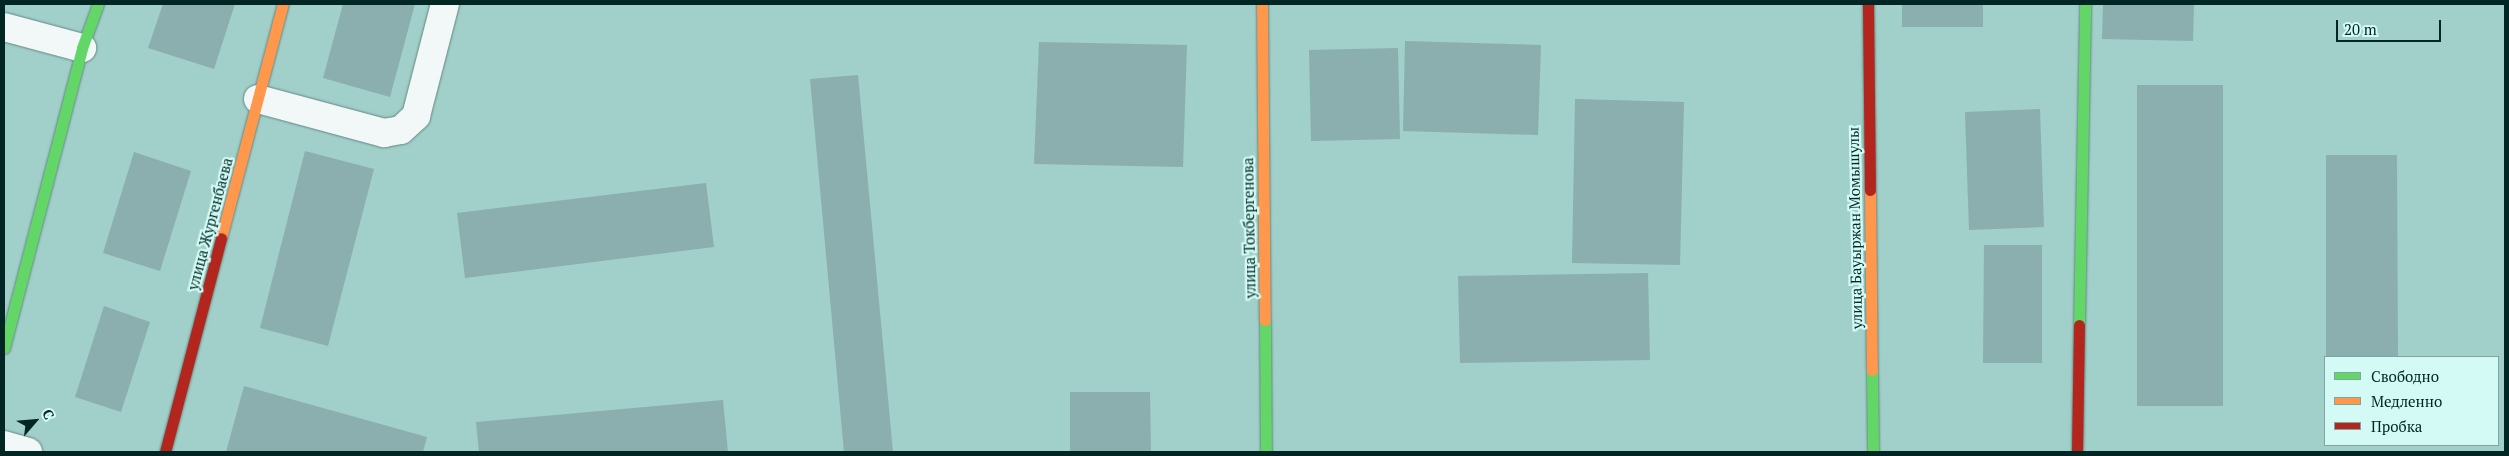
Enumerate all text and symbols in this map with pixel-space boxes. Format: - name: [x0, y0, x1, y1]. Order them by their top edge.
- scale bar: [2339, 10, 2444, 42]
- text: 20 m: [2344, 19, 2377, 39]
- street label: улица Бауыржан Момышулы: [1844, 127, 1866, 329]
- street label: улица Жургенбаева: [184, 156, 236, 292]
- street label: улица Токбергенова: [1239, 157, 1259, 299]
- legend: [2324, 356, 2499, 446]
- text: Свободно: [2371, 366, 2439, 386]
- text: Медленно: [2371, 391, 2442, 411]
- north arrow: [10, 396, 60, 446]
- text: С: [38, 406, 59, 422]
- text: Пробка: [2371, 416, 2422, 436]

